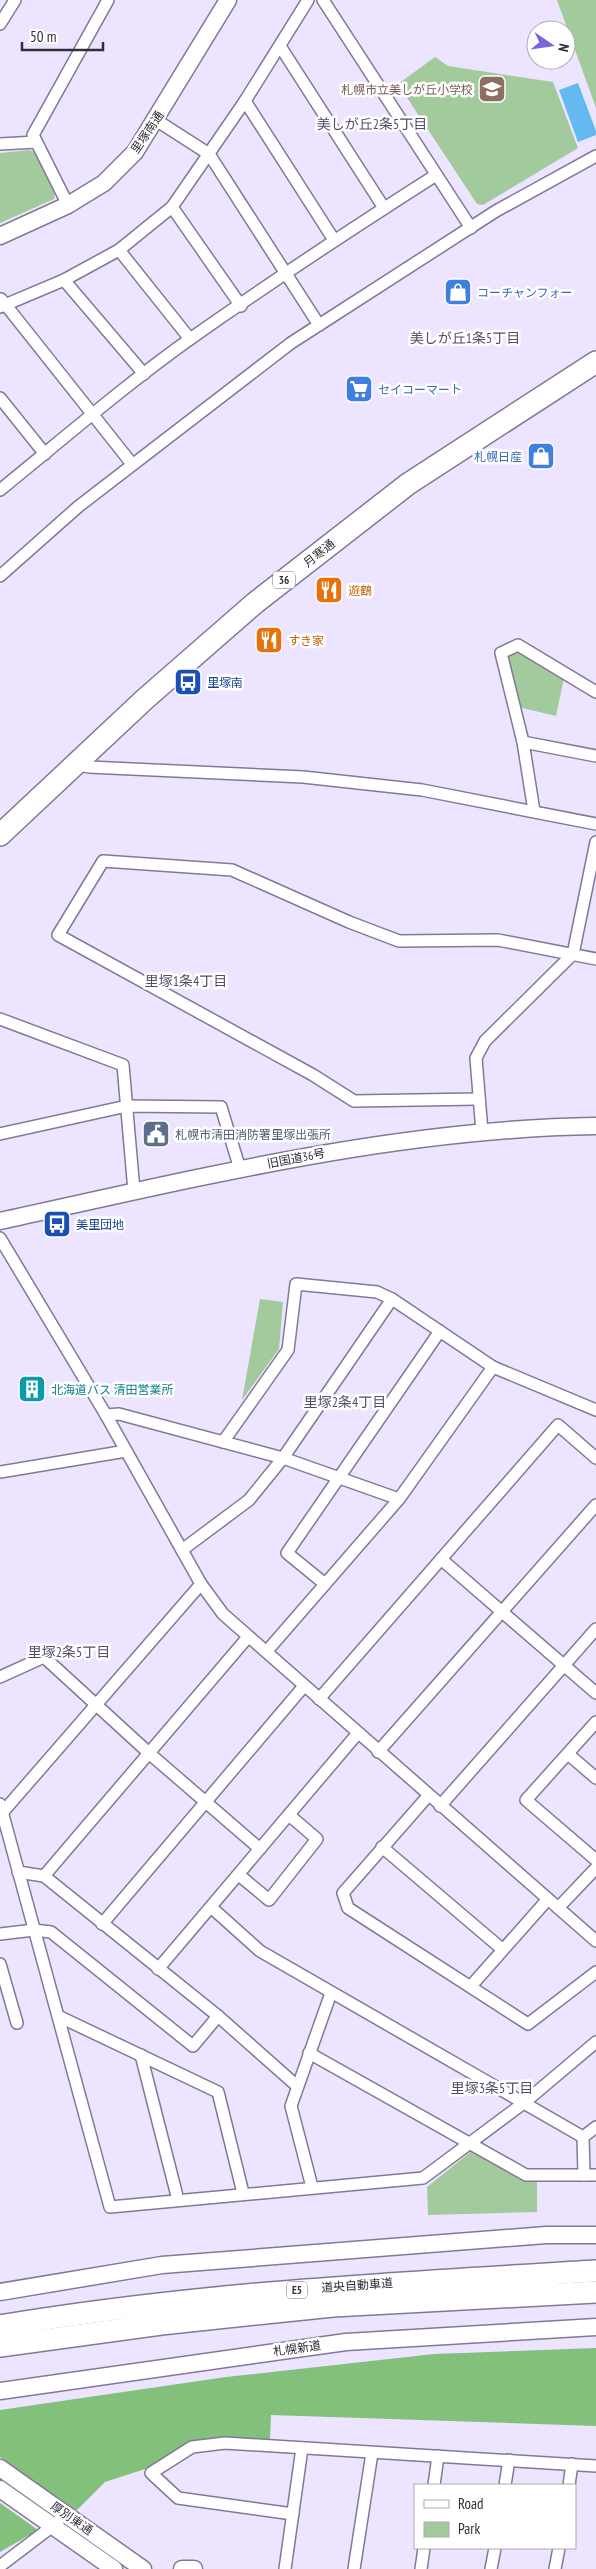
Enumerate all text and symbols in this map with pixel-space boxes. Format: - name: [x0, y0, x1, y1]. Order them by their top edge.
- scale bar: [22, 20, 104, 52]
- north arrow: [526, 20, 576, 70]
- text: 50 m: [30, 27, 56, 46]
- text: N: [554, 42, 573, 54]
- school or university icon: 札幌市立美しが丘小学校: [477, 74, 507, 104]
- place label: 札幌市立美しが丘小学校: [341, 82, 473, 97]
- street label: 里塚南通: [127, 108, 167, 156]
- district label: 美しが丘2条5丁目: [317, 115, 427, 133]
- shop icon: コーチャンフォー: [443, 277, 473, 307]
- place label: コーチャンフォー: [477, 285, 573, 300]
- district label: 美しが丘1条5丁目: [410, 329, 520, 347]
- supermarket icon: セイコーマート: [344, 374, 374, 404]
- place label: セイコーマート: [378, 382, 462, 397]
- shop icon: 札幌日産: [526, 441, 556, 471]
- place label: 札幌日産: [474, 449, 522, 464]
- street label: 月寒通: [300, 536, 338, 570]
- road number: 36: [273, 572, 295, 588]
- restaurant icon: 遊鶴: [314, 575, 344, 605]
- place label: 遊鶴: [348, 583, 372, 598]
- restaurant icon: すき家: [254, 625, 284, 655]
- place label: すき家: [288, 633, 324, 648]
- bus stop icon: 里塚南: [173, 667, 203, 697]
- place label: 里塚南: [207, 675, 243, 690]
- district label: 里塚1条4丁目: [145, 972, 227, 990]
- public building icon: 札幌市清田消防署里塚出張所: [141, 1119, 171, 1149]
- place label: 札幌市清田消防署里塚出張所: [175, 1127, 331, 1142]
- street label: 旧国道36号: [266, 1145, 326, 1171]
- bus stop icon: 美里団地: [42, 1209, 72, 1239]
- place label: 美里団地: [76, 1217, 124, 1232]
- building icon: 北海道バス 清田営業所: [17, 1374, 47, 1404]
- place label: 北海道バス 清田営業所: [51, 1382, 174, 1397]
- district label: 里塚2条4丁目: [304, 1393, 386, 1411]
- district label: 里塚2条5丁目: [28, 1643, 110, 1661]
- district label: 里塚3条5丁目: [451, 2079, 533, 2097]
- street label: 道央自動車道: [321, 2275, 393, 2295]
- road number: E5: [287, 2282, 307, 2298]
- street label: 札幌新道: [272, 2337, 322, 2359]
- legend: [414, 2484, 576, 2549]
- text: Road: [458, 2494, 484, 2513]
- street label: 厚別東通: [48, 2498, 96, 2538]
- text: Park: [458, 2519, 480, 2538]

